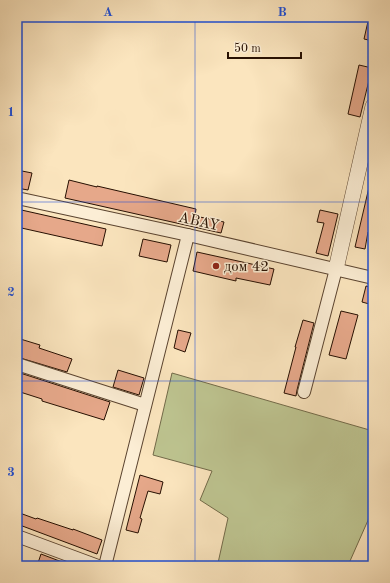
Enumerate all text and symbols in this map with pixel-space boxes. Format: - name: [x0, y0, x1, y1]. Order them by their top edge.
- text: A: [103, 6, 113, 19]
- text: B: [277, 6, 287, 19]
- scale bar: [228, 34, 301, 60]
- text: 50 m: [234, 42, 261, 55]
- text: 1: [7, 106, 15, 119]
- street label: ABAY: [177, 210, 221, 234]
- place label: дом 42: [224, 260, 269, 275]
- marker: дом 42: [211, 261, 221, 271]
- text: 2: [7, 286, 15, 299]
- text: 3: [7, 466, 15, 479]

